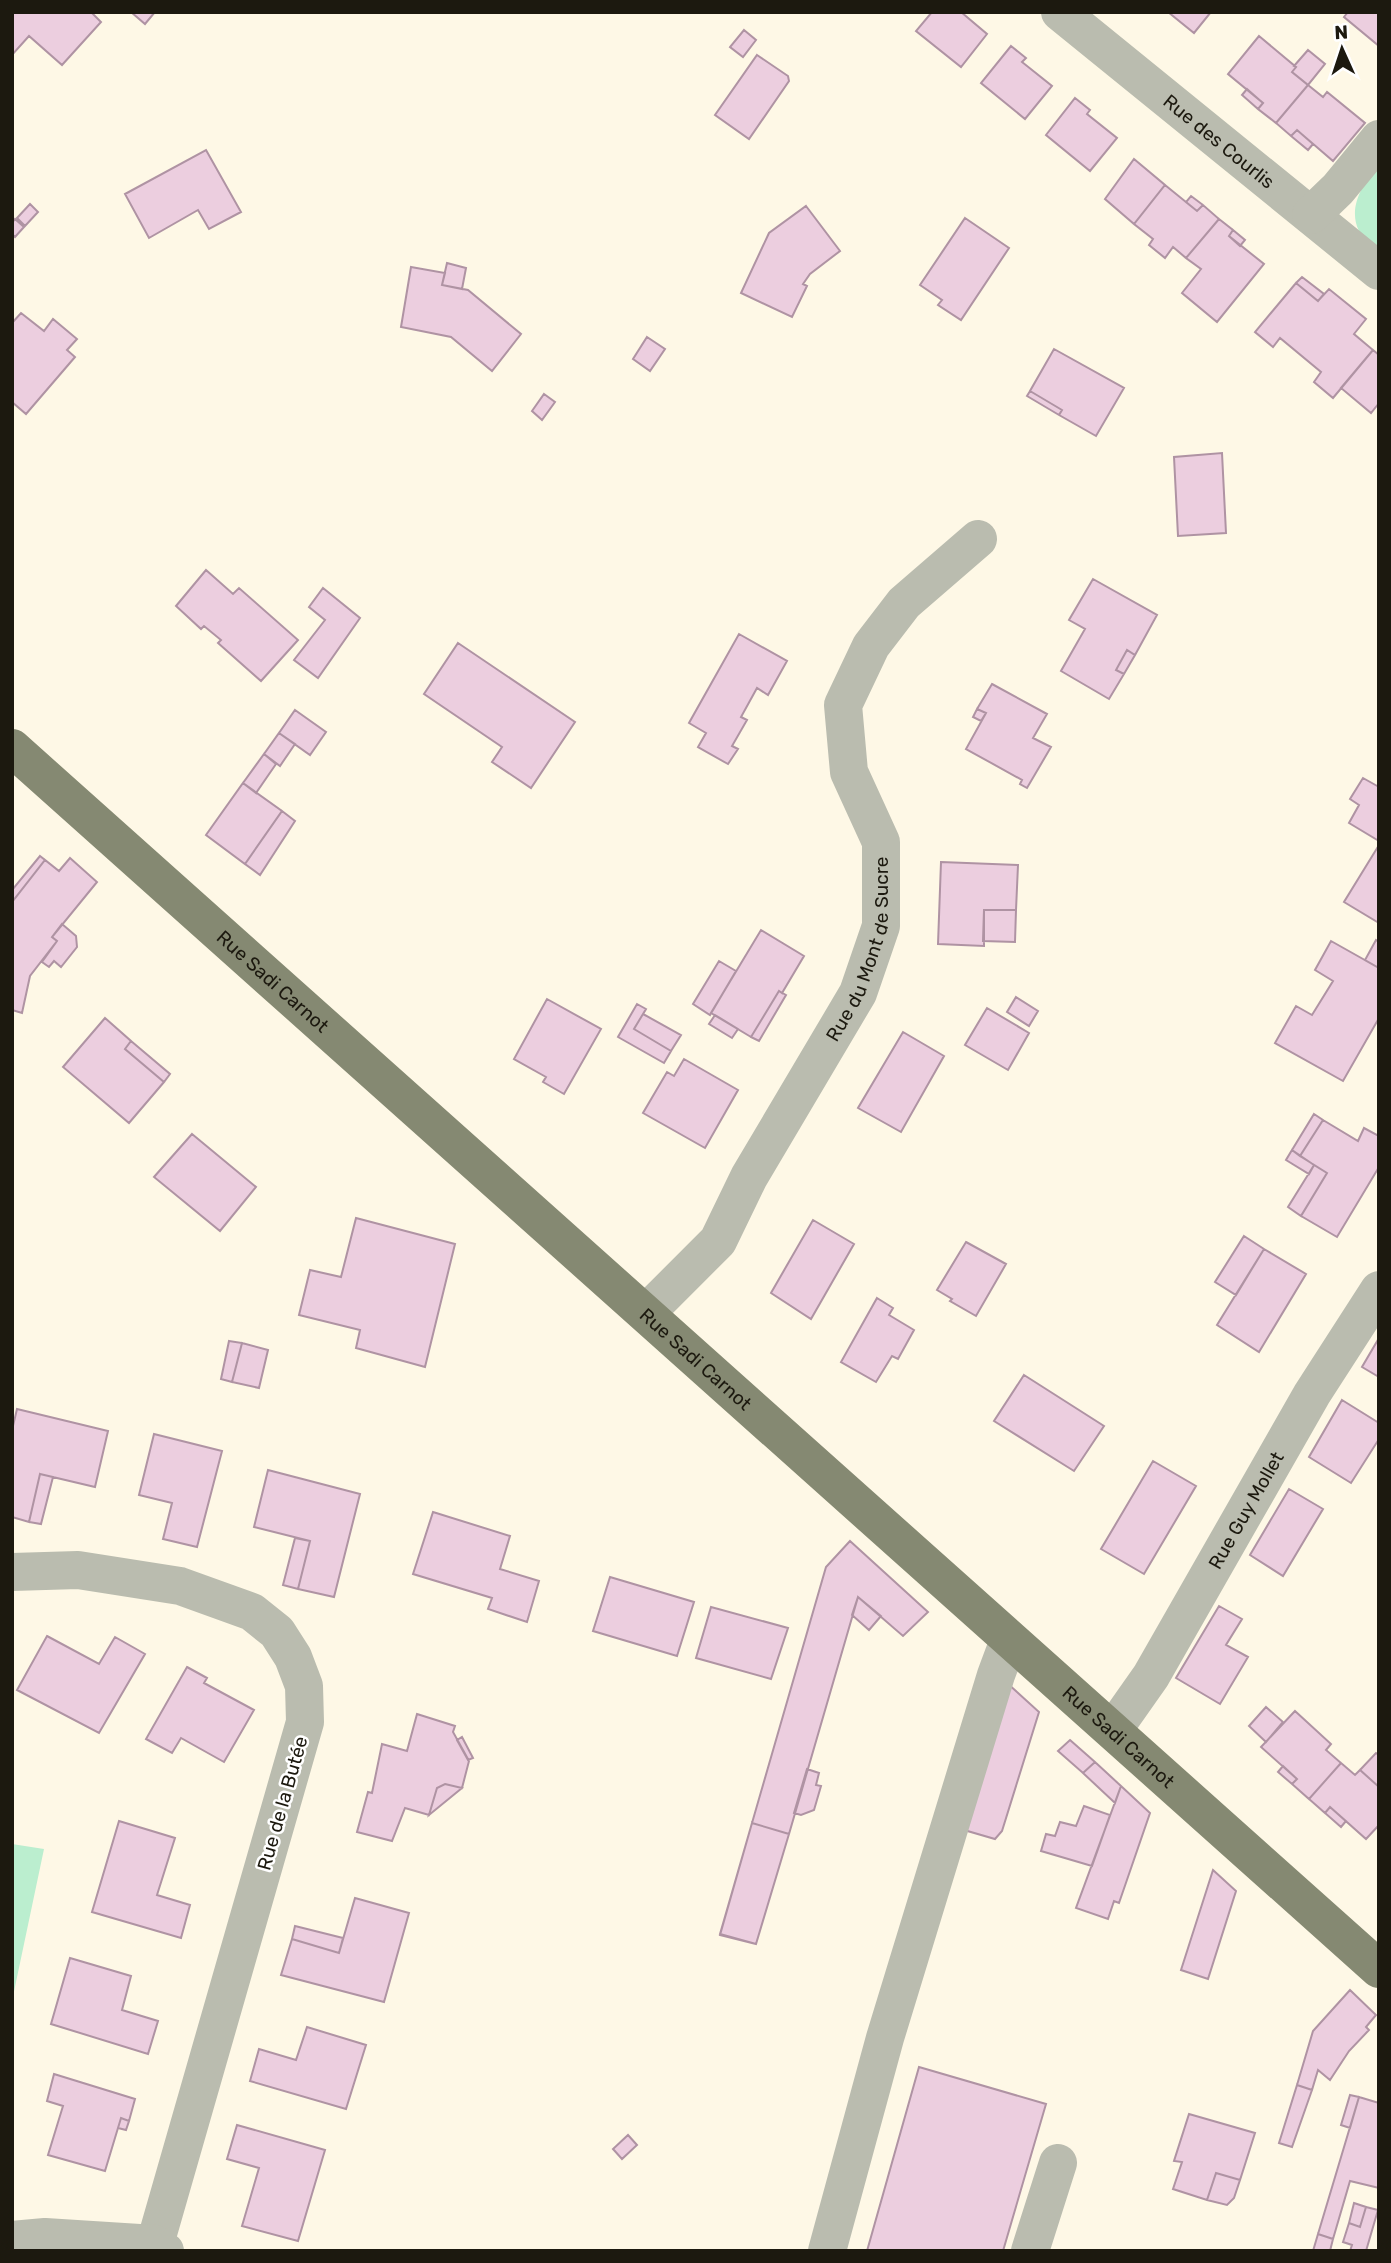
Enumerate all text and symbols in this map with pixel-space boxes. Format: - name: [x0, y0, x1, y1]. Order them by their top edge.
- north arrow: [1307, 14, 1377, 84]
- text: N: [1334, 21, 1349, 44]
- street label: Rue des Courlis: [1159, 90, 1279, 194]
- street label: Rue du Mont de Sucre: [821, 857, 893, 1045]
- street label: Rue Sadi Carnot: [212, 926, 334, 1038]
- street label: Rue Sadi Carnot: [635, 1303, 757, 1416]
- street label: Rue Guy Mollet: [1204, 1447, 1289, 1573]
- street label: Rue Sadi Carnot: [1058, 1681, 1180, 1793]
- street label: Rue de la Butée: [252, 1733, 313, 1873]

